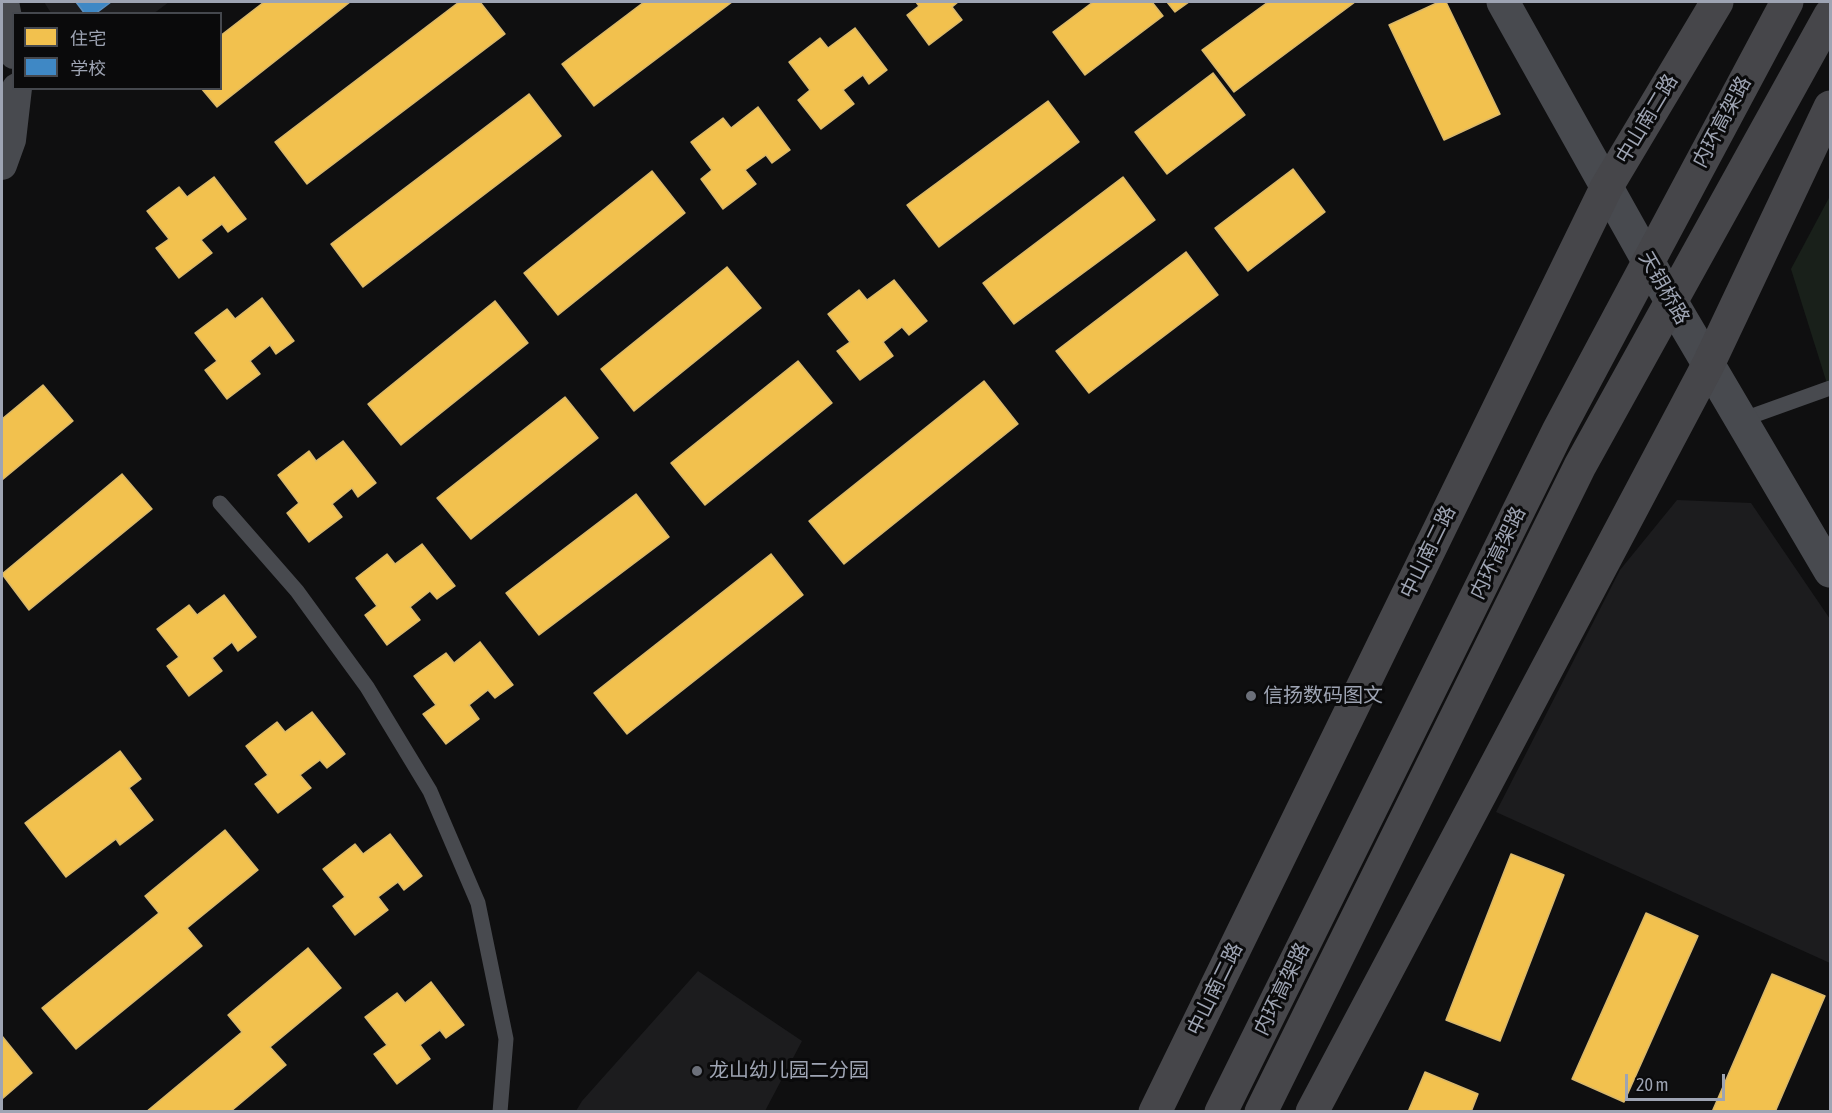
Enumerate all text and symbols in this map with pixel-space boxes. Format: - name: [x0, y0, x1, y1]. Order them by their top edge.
- legend: [12, 12, 222, 90]
- text: 住宅: [70, 28, 106, 49]
- text: 学校: [70, 58, 106, 79]
- street label: 中山南二路: [1611, 70, 1683, 168]
- street label: 内环高架路: [1688, 72, 1756, 172]
- street label: 天钥桥路: [1634, 247, 1694, 329]
- street label: 中山南二路: [1395, 502, 1461, 602]
- street label: 内环高架路: [1465, 503, 1531, 603]
- place label: 信扬数码图文: [1263, 684, 1383, 708]
- marker: 信扬数码图文: [1244, 689, 1258, 703]
- street label: 中山南二路: [1182, 939, 1248, 1039]
- street label: 内环高架路: [1249, 939, 1315, 1039]
- place label: 龙山幼儿园二分园: [709, 1059, 869, 1083]
- scale bar: [1628, 1062, 1728, 1100]
- marker: 龙山幼儿园二分园: [690, 1064, 704, 1078]
- text: 20 m: [1636, 1074, 1668, 1095]

